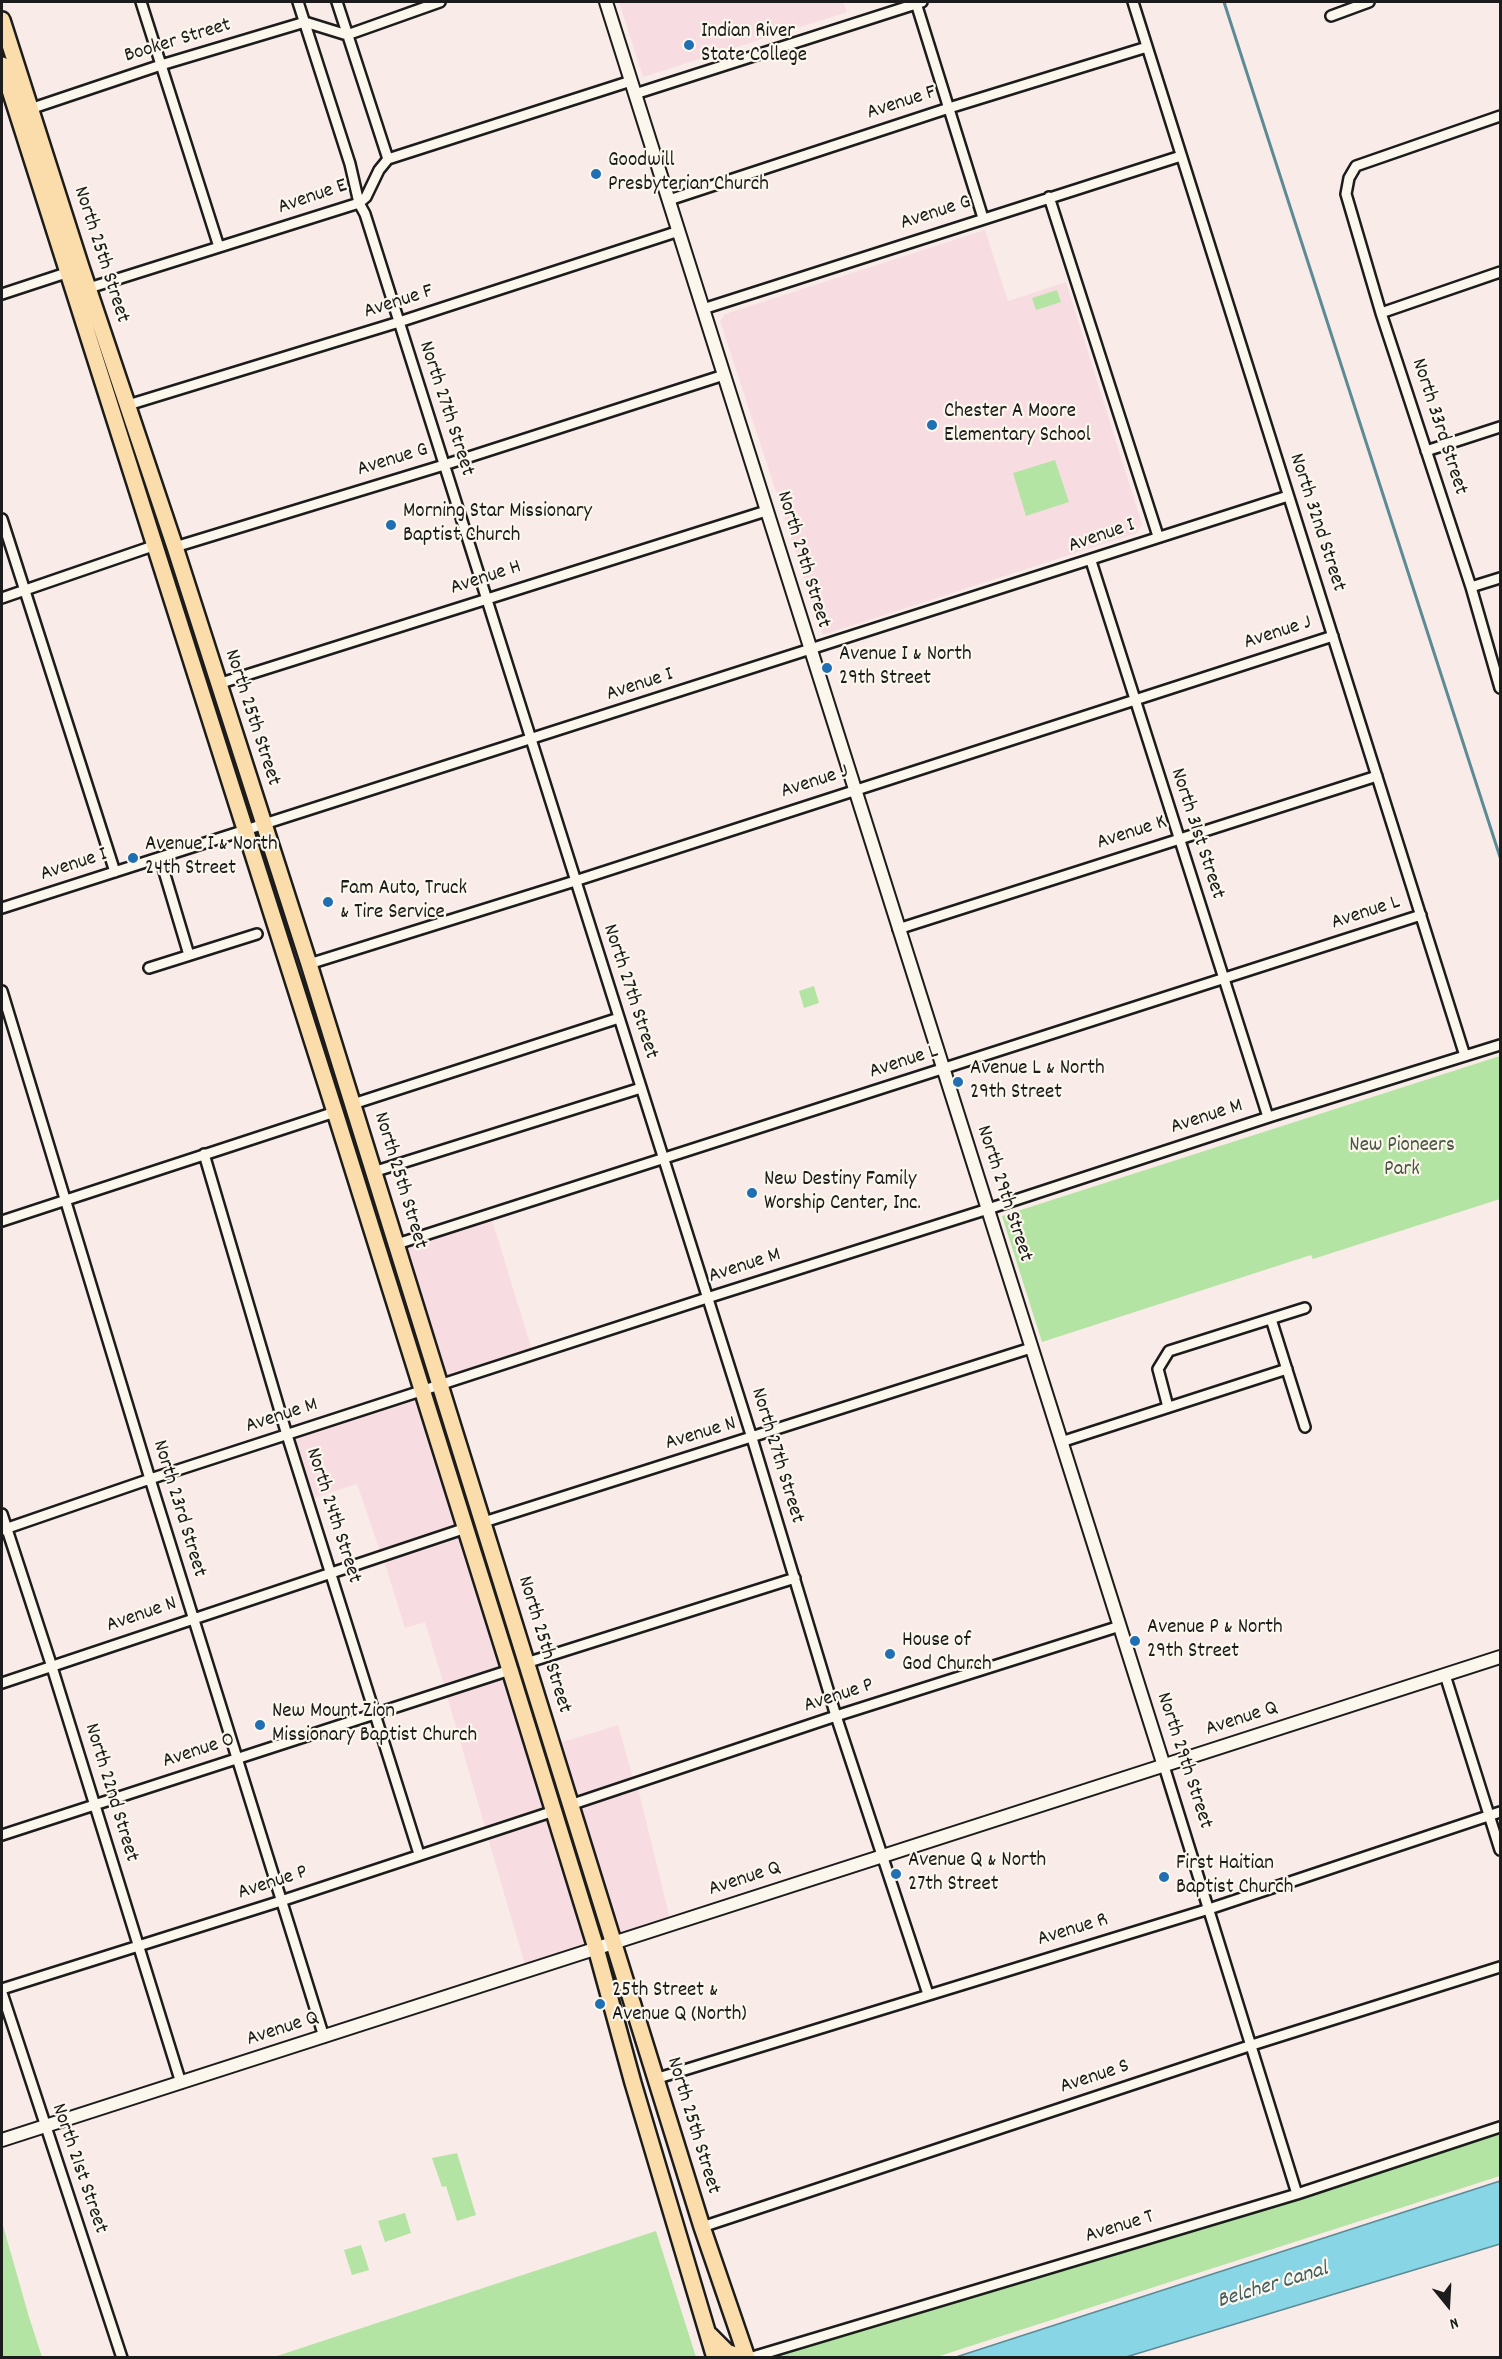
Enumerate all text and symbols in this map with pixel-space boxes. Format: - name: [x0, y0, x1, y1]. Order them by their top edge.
- street label: Booker Street: [122, 14, 234, 70]
- place label: Indian River State College: [701, 20, 807, 70]
- marker: Indian River State College: [682, 38, 696, 52]
- street label: Avenue F: [864, 81, 940, 127]
- place label: Goodwill Presbyterian Church: [608, 149, 769, 199]
- marker: Goodwill Presbyterian Church: [589, 167, 603, 181]
- street label: Avenue E: [275, 174, 351, 222]
- street label: North 25th Street: [66, 184, 134, 326]
- street label: Avenue G: [897, 191, 975, 237]
- street label: Avenue F: [361, 280, 437, 326]
- street label: North 27th Street: [411, 338, 479, 480]
- street label: North 33rd Street: [1404, 356, 1472, 498]
- place label: Chester A Moore Elementary School: [944, 400, 1091, 450]
- marker: Chester A Moore Elementary School: [925, 418, 939, 432]
- street label: Avenue G: [354, 438, 432, 484]
- street label: North 32nd Street: [1282, 451, 1350, 595]
- street label: North 29th Street: [769, 489, 835, 631]
- place label: Morning Star Missionary Baptist Church: [403, 500, 592, 550]
- street label: Avenue I: [1065, 514, 1139, 560]
- marker: Morning Star Missionary Baptist Church: [384, 518, 398, 532]
- street label: Avenue H: [447, 556, 525, 602]
- street label: Avenue J: [1241, 611, 1315, 657]
- place label: Avenue I & North 29th Street: [839, 643, 972, 693]
- street label: North 25th Street: [217, 647, 285, 789]
- marker: Avenue I & North 29th Street: [820, 661, 834, 675]
- street label: Avenue I: [603, 663, 677, 709]
- street label: Avenue J: [778, 760, 852, 806]
- street label: North 31st Street: [1163, 765, 1229, 903]
- street label: Avenue K: [1094, 811, 1170, 857]
- place label: Avenue I & North 24th Street: [145, 833, 278, 883]
- street label: Avenue I: [37, 843, 111, 889]
- marker: Avenue I & North 24th Street: [126, 851, 140, 865]
- place label: Fam Auto, Truck & Tire Service: [340, 877, 467, 927]
- street label: Avenue L: [1328, 891, 1404, 937]
- marker: Fam Auto, Truck & Tire Service: [321, 895, 335, 909]
- street label: North 27th Street: [595, 921, 663, 1063]
- street label: Avenue L: [866, 1040, 942, 1086]
- place label: Avenue L & North 29th Street: [970, 1057, 1105, 1107]
- marker: Avenue L & North 29th Street: [951, 1075, 965, 1089]
- street label: Avenue M: [1168, 1094, 1246, 1142]
- street label: North 25th Street: [366, 1110, 432, 1252]
- street label: North 29th Street: [969, 1123, 1037, 1265]
- park label: New Pioneers Park: [1349, 1134, 1455, 1184]
- place label: New Destiny Family Worship Center, Inc.: [764, 1168, 921, 1218]
- marker: New Destiny Family Worship Center, Inc.: [745, 1186, 759, 1200]
- street label: Avenue M: [706, 1243, 784, 1291]
- street label: North 27th Street: [743, 1385, 809, 1527]
- street label: Avenue M: [243, 1393, 321, 1441]
- street label: Avenue N: [663, 1412, 739, 1458]
- street label: North 23rd Street: [145, 1438, 211, 1580]
- street label: North 24th Street: [298, 1445, 366, 1587]
- street label: North 25th Street: [510, 1574, 576, 1716]
- street label: Avenue N: [104, 1592, 180, 1640]
- place label: Avenue P & North 29th Street: [1147, 1616, 1283, 1666]
- place label: House of God Church: [902, 1629, 992, 1679]
- marker: Avenue P & North 29th Street: [1128, 1634, 1142, 1648]
- marker: House of God Church: [883, 1647, 897, 1661]
- street label: Avenue P: [801, 1674, 877, 1720]
- street label: North 29th Street: [1149, 1690, 1217, 1832]
- street label: Avenue Q: [1203, 1697, 1281, 1743]
- place label: New Mount Zion Missionary Baptist Church: [272, 1700, 477, 1750]
- marker: New Mount Zion Missionary Baptist Church: [253, 1718, 267, 1732]
- street label: North 22nd Street: [77, 1721, 143, 1865]
- street label: Avenue O: [160, 1729, 238, 1775]
- place label: Avenue Q & North 27th Street: [908, 1849, 1046, 1899]
- place label: First Haitian Baptist Church: [1176, 1852, 1293, 1902]
- street label: Avenue Q: [706, 1857, 784, 1903]
- street label: Avenue P: [235, 1861, 311, 1907]
- marker: Avenue Q & North 27th Street: [889, 1867, 903, 1881]
- marker: First Haitian Baptist Church: [1157, 1870, 1171, 1884]
- street label: Avenue R: [1035, 1908, 1111, 1954]
- place label: 25th Street & Avenue Q (North): [612, 1979, 747, 2029]
- marker: 25th Street & Avenue Q (North): [593, 1997, 607, 2011]
- street label: Avenue Q: [244, 2007, 322, 2053]
- street label: North 25th Street: [659, 2055, 725, 2197]
- street label: Avenue S: [1057, 2055, 1133, 2101]
- street label: North 21st Street: [44, 2101, 112, 2237]
- street label: Avenue T: [1083, 2206, 1157, 2250]
- water label: Belcher Canal: [1215, 2258, 1331, 2316]
- north arrow: [1418, 2275, 1478, 2335]
- text: N: [1446, 2310, 1461, 2335]

